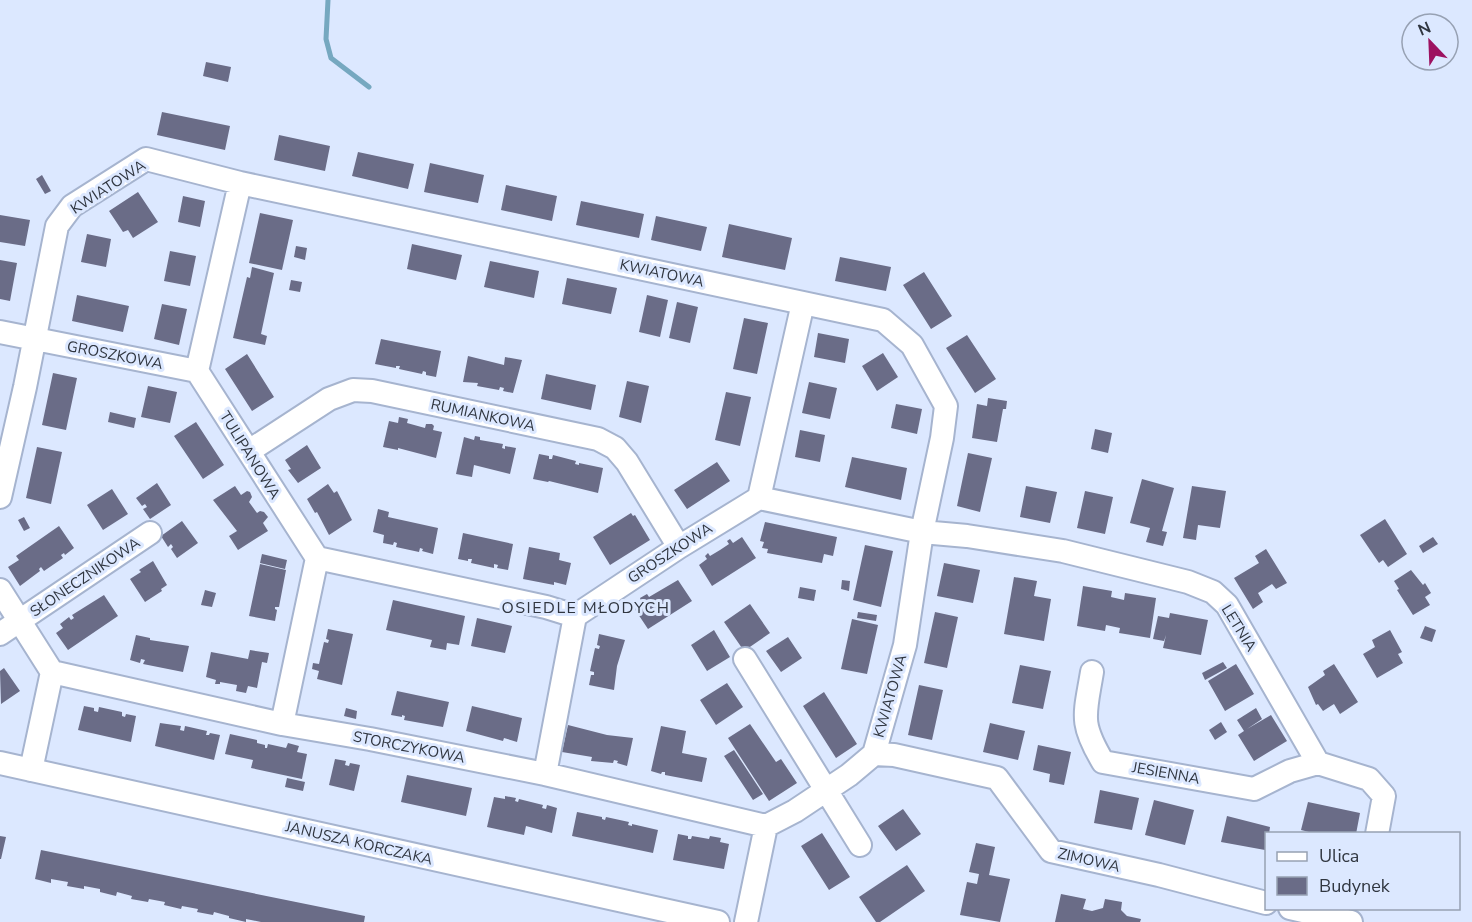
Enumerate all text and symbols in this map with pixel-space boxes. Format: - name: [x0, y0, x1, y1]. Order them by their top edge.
- north arrow: [1400, 12, 1460, 72]
- text: N: [1415, 17, 1434, 42]
- street label: KWIATOWA: [67, 155, 149, 219]
- street label: KWIATOWA: [618, 254, 706, 292]
- street label: GROSZKOWA: [65, 336, 165, 374]
- street label: RUMIANKOWA: [429, 394, 537, 436]
- street label: TULIPANOWA: [215, 407, 285, 503]
- street label: GROSZKOWA: [624, 518, 716, 588]
- street label: SŁONECZNIKOWA: [26, 533, 144, 621]
- district label: OSIEDLE MŁODYCH: [501, 597, 671, 619]
- street label: LETNIA: [1217, 601, 1261, 655]
- street label: KWIATOWA: [869, 652, 911, 740]
- street label: STORCZYKOWA: [351, 726, 467, 768]
- street label: JESIENNA: [1130, 757, 1201, 789]
- street label: JANUSZA KORCZAKA: [283, 816, 435, 870]
- legend: [1265, 832, 1460, 910]
- street label: ZIMOWA: [1056, 843, 1122, 877]
- text: Ulica: [1319, 844, 1359, 868]
- text: Budynek: [1319, 874, 1391, 898]

